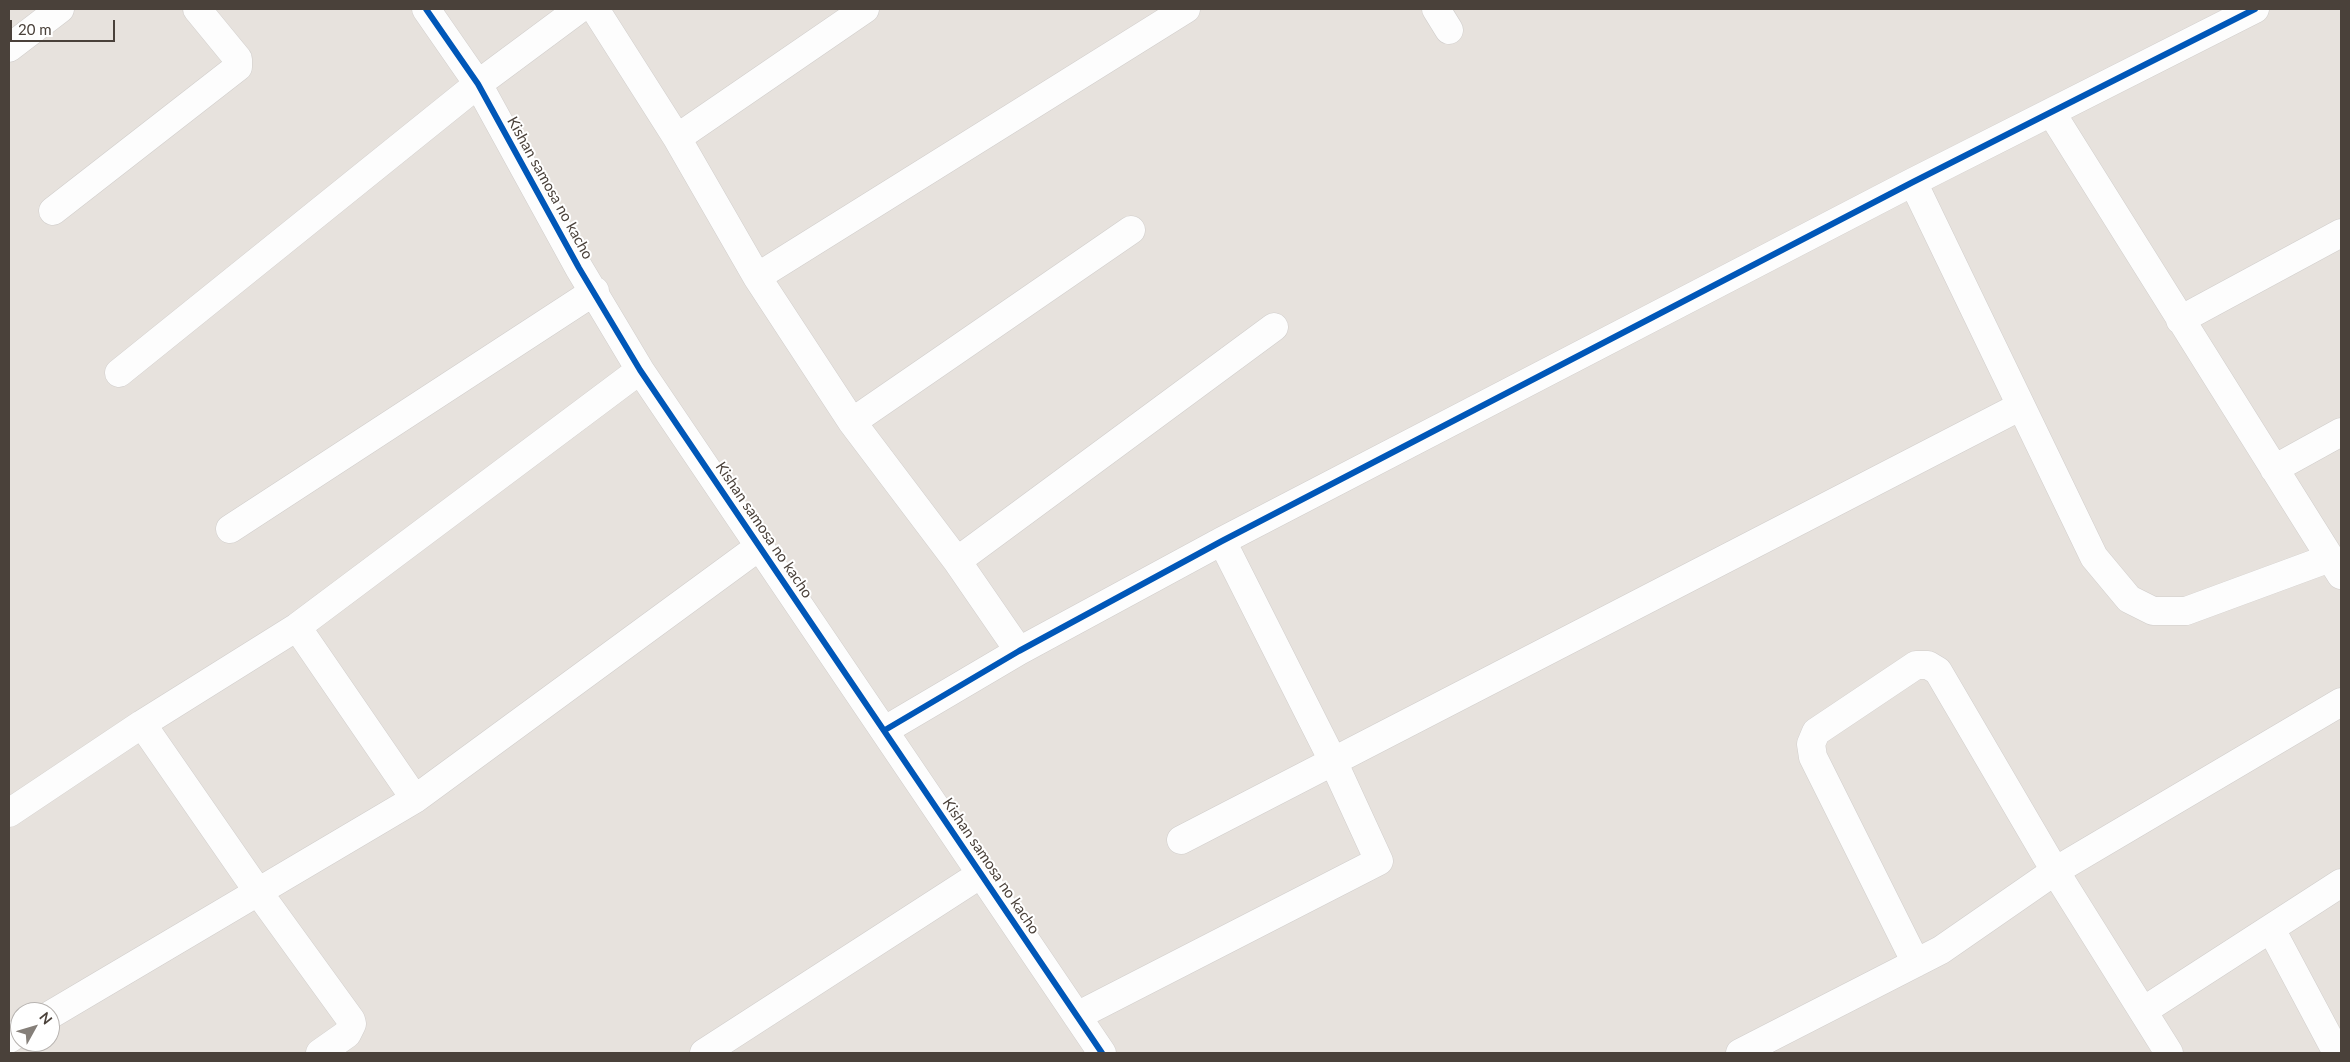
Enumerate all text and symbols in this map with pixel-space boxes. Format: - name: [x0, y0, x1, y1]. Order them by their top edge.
- scale bar: [12, 10, 118, 42]
- text: 20 m: [18, 20, 52, 38]
- street label: Kishan samosa no kacho: [503, 113, 597, 263]
- street label: Kishan samosa no kacho: [712, 458, 816, 602]
- street label: Kishan samosa no kacho: [939, 794, 1043, 938]
- north arrow: [10, 1002, 60, 1052]
- text: N: [36, 1008, 56, 1027]

